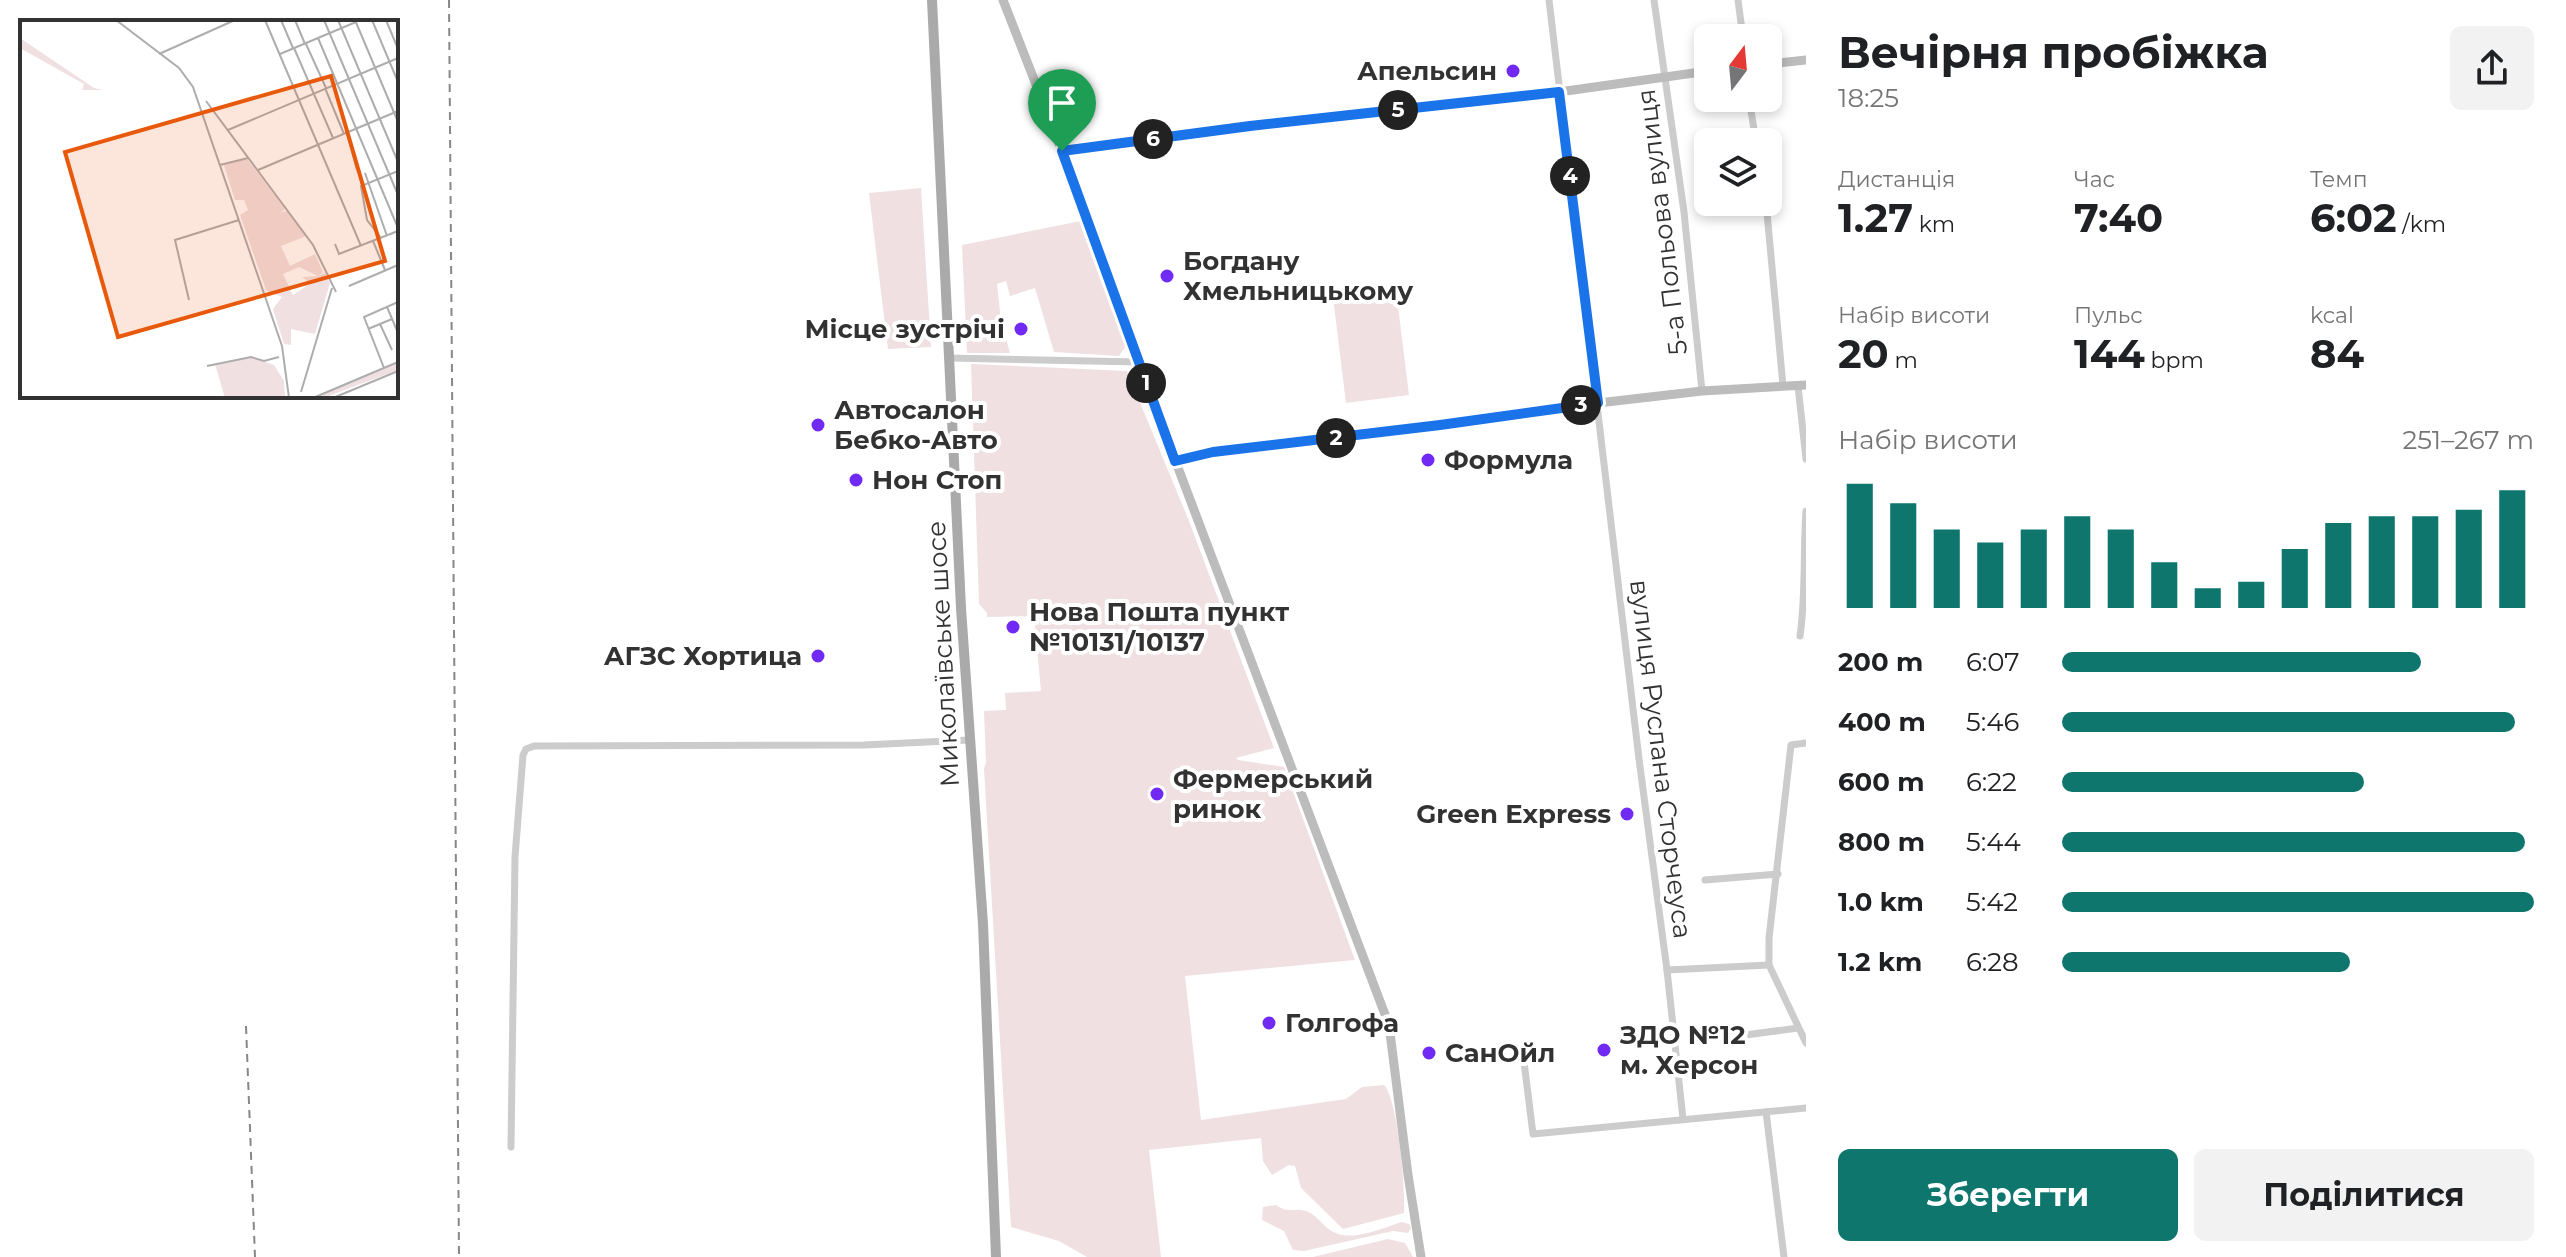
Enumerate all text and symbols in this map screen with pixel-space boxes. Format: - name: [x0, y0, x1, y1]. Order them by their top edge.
- inset map: [20, 20, 398, 398]
- north arrow: [1694, 24, 1782, 112]
- map controls: [1694, 24, 1782, 216]
- text: Вечірня пробіжка: [1838, 25, 2269, 79]
- button: share: [2450, 26, 2534, 110]
- place label: Апельсин: [1357, 55, 1497, 87]
- marker: Апельсин: [1504, 62, 1522, 80]
- pin: [1028, 69, 1096, 151]
- icon: arrive: [1040, 81, 1084, 125]
- text: 18:25: [1838, 82, 1899, 114]
- street label: 5-а Польова вулиця: [1630, 87, 1694, 357]
- pin: 5: [1378, 90, 1418, 130]
- text: 5: [1391, 96, 1405, 123]
- pin: 6: [1133, 119, 1173, 159]
- text: 6: [1146, 125, 1160, 152]
- button: layers: [1694, 128, 1782, 216]
- pin: 4: [1550, 156, 1590, 196]
- text: 4: [1562, 162, 1578, 189]
- text: Дистанція: [1838, 166, 1955, 193]
- text: Час: [2074, 166, 2115, 193]
- text: Темп: [2310, 166, 2368, 193]
- text: 1.27: [1838, 193, 1913, 242]
- text: 7:40: [2074, 193, 2163, 242]
- text: 6:02: [2310, 193, 2397, 242]
- text: km: [1913, 211, 1955, 238]
- text: /km: [2397, 211, 2446, 238]
- place label: Богдану Хмельницькому: [1183, 245, 1413, 307]
- marker: Богдану Хмельницькому: [1158, 267, 1176, 285]
- text: Набір висоти: [1838, 302, 1990, 329]
- text: Пульс: [2074, 302, 2143, 329]
- text: kcal: [2310, 302, 2354, 329]
- place label: Місце зустрічі: [804, 313, 1005, 345]
- marker: Місце зустрічі: [1012, 320, 1030, 338]
- text: 20: [1838, 329, 1889, 378]
- text: 144: [2074, 329, 2145, 378]
- text: 84: [2310, 329, 2364, 378]
- text: m: [1889, 347, 1918, 374]
- text: bpm: [2145, 347, 2204, 374]
- pin: 1: [1126, 363, 1166, 403]
- text: 1: [1142, 369, 1150, 396]
- pin: 3: [1561, 385, 1601, 425]
- text: 3: [1574, 391, 1588, 418]
- place label: Автосалон Бебко-Авто: [834, 394, 998, 456]
- marker: Автосалон Бебко-Авто: [809, 416, 827, 434]
- pin: 2: [1316, 418, 1356, 458]
- text: 2: [1330, 424, 1342, 451]
- text: Набір висоти: [1838, 424, 2018, 456]
- text: 251–267 m: [2402, 424, 2534, 456]
- place label: Формула: [1444, 444, 1573, 476]
- marker: Формула: [1419, 451, 1437, 469]
- place label: Нон Стоп: [872, 464, 1002, 496]
- marker: Нон Стоп: [847, 471, 865, 489]
- street label: Миколаївське шосе: [920, 520, 966, 788]
- street label: вулиця Руслана Сторчеуса: [1623, 578, 1699, 940]
- place label: Нова Пошта пункт №10131/10137: [1029, 596, 1289, 658]
- marker: Нова Пошта пункт №10131/10137: [1004, 618, 1022, 636]
- place label: АГЗС Хортица: [604, 640, 802, 672]
- text: 200 m: [1838, 646, 1923, 678]
- text: 6:07: [1966, 646, 2020, 678]
- marker: АГЗС Хортица: [809, 647, 827, 665]
- text: 400 m: [1838, 706, 1926, 738]
- text: 5:46: [1966, 706, 2019, 738]
- place label: Фермерський ринок: [1173, 763, 1373, 825]
- text: 600 m: [1838, 766, 1925, 798]
- text: 6:22: [1966, 766, 2017, 798]
- marker: Фермерський ринок: [1148, 785, 1166, 803]
- place label: Green Express: [1416, 798, 1611, 830]
- marker: Green Express: [1618, 805, 1636, 823]
- text: 800 m: [1838, 826, 1925, 858]
- text: 5:44: [1966, 826, 2021, 858]
- text: 1.0 km: [1838, 886, 1924, 918]
- text: 5:42: [1966, 886, 2018, 918]
- text: 1.2 km: [1838, 946, 1922, 978]
- text: 6:28: [1966, 946, 2019, 978]
- place label: Голгофа: [1285, 1007, 1399, 1039]
- marker: Голгофа: [1260, 1014, 1278, 1032]
- place label: ЗДО №12 м. Херсон: [1619, 1019, 1758, 1081]
- place label: СанОйл: [1445, 1037, 1555, 1069]
- marker: ЗДО №12 м. Херсон: [1595, 1041, 1613, 1059]
- marker: СанОйл: [1420, 1044, 1438, 1062]
- button: Зберегти: [1838, 1149, 2178, 1241]
- button: Поділитися: [2194, 1149, 2534, 1241]

